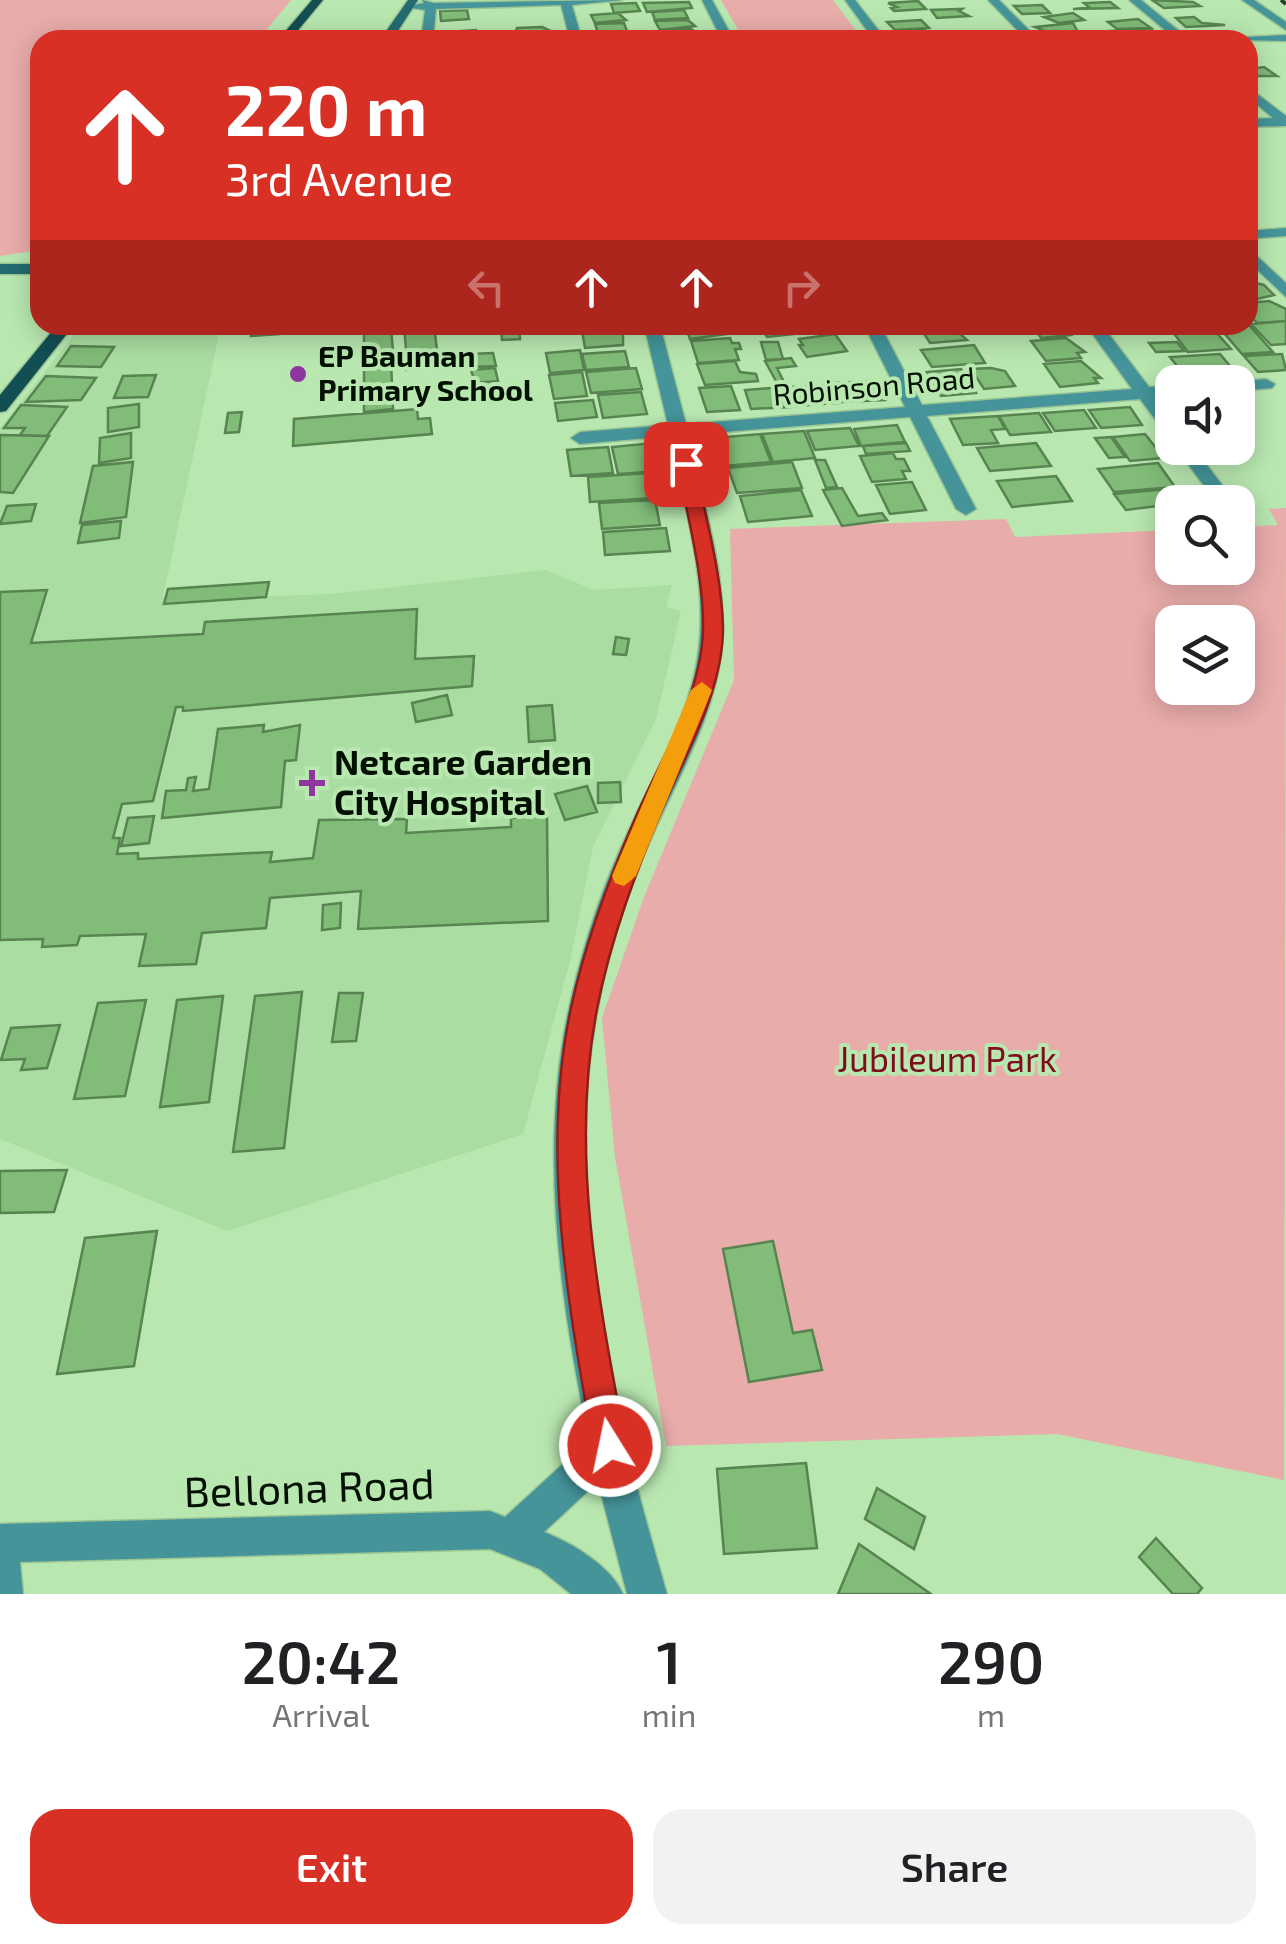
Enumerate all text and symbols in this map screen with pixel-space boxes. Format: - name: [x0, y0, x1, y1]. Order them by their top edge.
- text: 220 m: [225, 66, 427, 150]
- icon: ahead: [60, 70, 190, 200]
- text: 3rd Avenue: [225, 151, 453, 205]
- icon: left: [459, 260, 514, 315]
- icon: ahead: [564, 260, 619, 315]
- icon: ahead: [669, 260, 724, 315]
- icon: right: [774, 260, 829, 315]
- place label: EP Bauman Primary School: [318, 337, 533, 408]
- street label: Robinson Road: [771, 358, 976, 412]
- marker: EP Bauman Primary School: [287, 363, 309, 385]
- map controls: [1155, 365, 1255, 705]
- button: sound: [1155, 365, 1255, 465]
- pin: [644, 422, 729, 507]
- icon: arrive: [659, 437, 714, 492]
- button: search: [1155, 485, 1255, 585]
- button: layers: [1155, 605, 1255, 705]
- place label: Netcare Garden City Hospital: [334, 740, 592, 823]
- marker: Netcare Garden City Hospital: [299, 770, 325, 796]
- park label: Jubileum Park: [837, 1037, 1057, 1079]
- position arrow: [558, 1394, 662, 1498]
- street label: Bellona Road: [183, 1457, 435, 1515]
- text: 20:42: [242, 1624, 400, 1696]
- text: 1: [656, 1624, 682, 1696]
- text: 290: [938, 1624, 1044, 1696]
- text: Arrival: [272, 1695, 370, 1733]
- text: min: [642, 1695, 696, 1733]
- text: m: [977, 1695, 1005, 1733]
- button: Exit: [30, 1809, 633, 1924]
- button: Share: [653, 1809, 1256, 1924]

